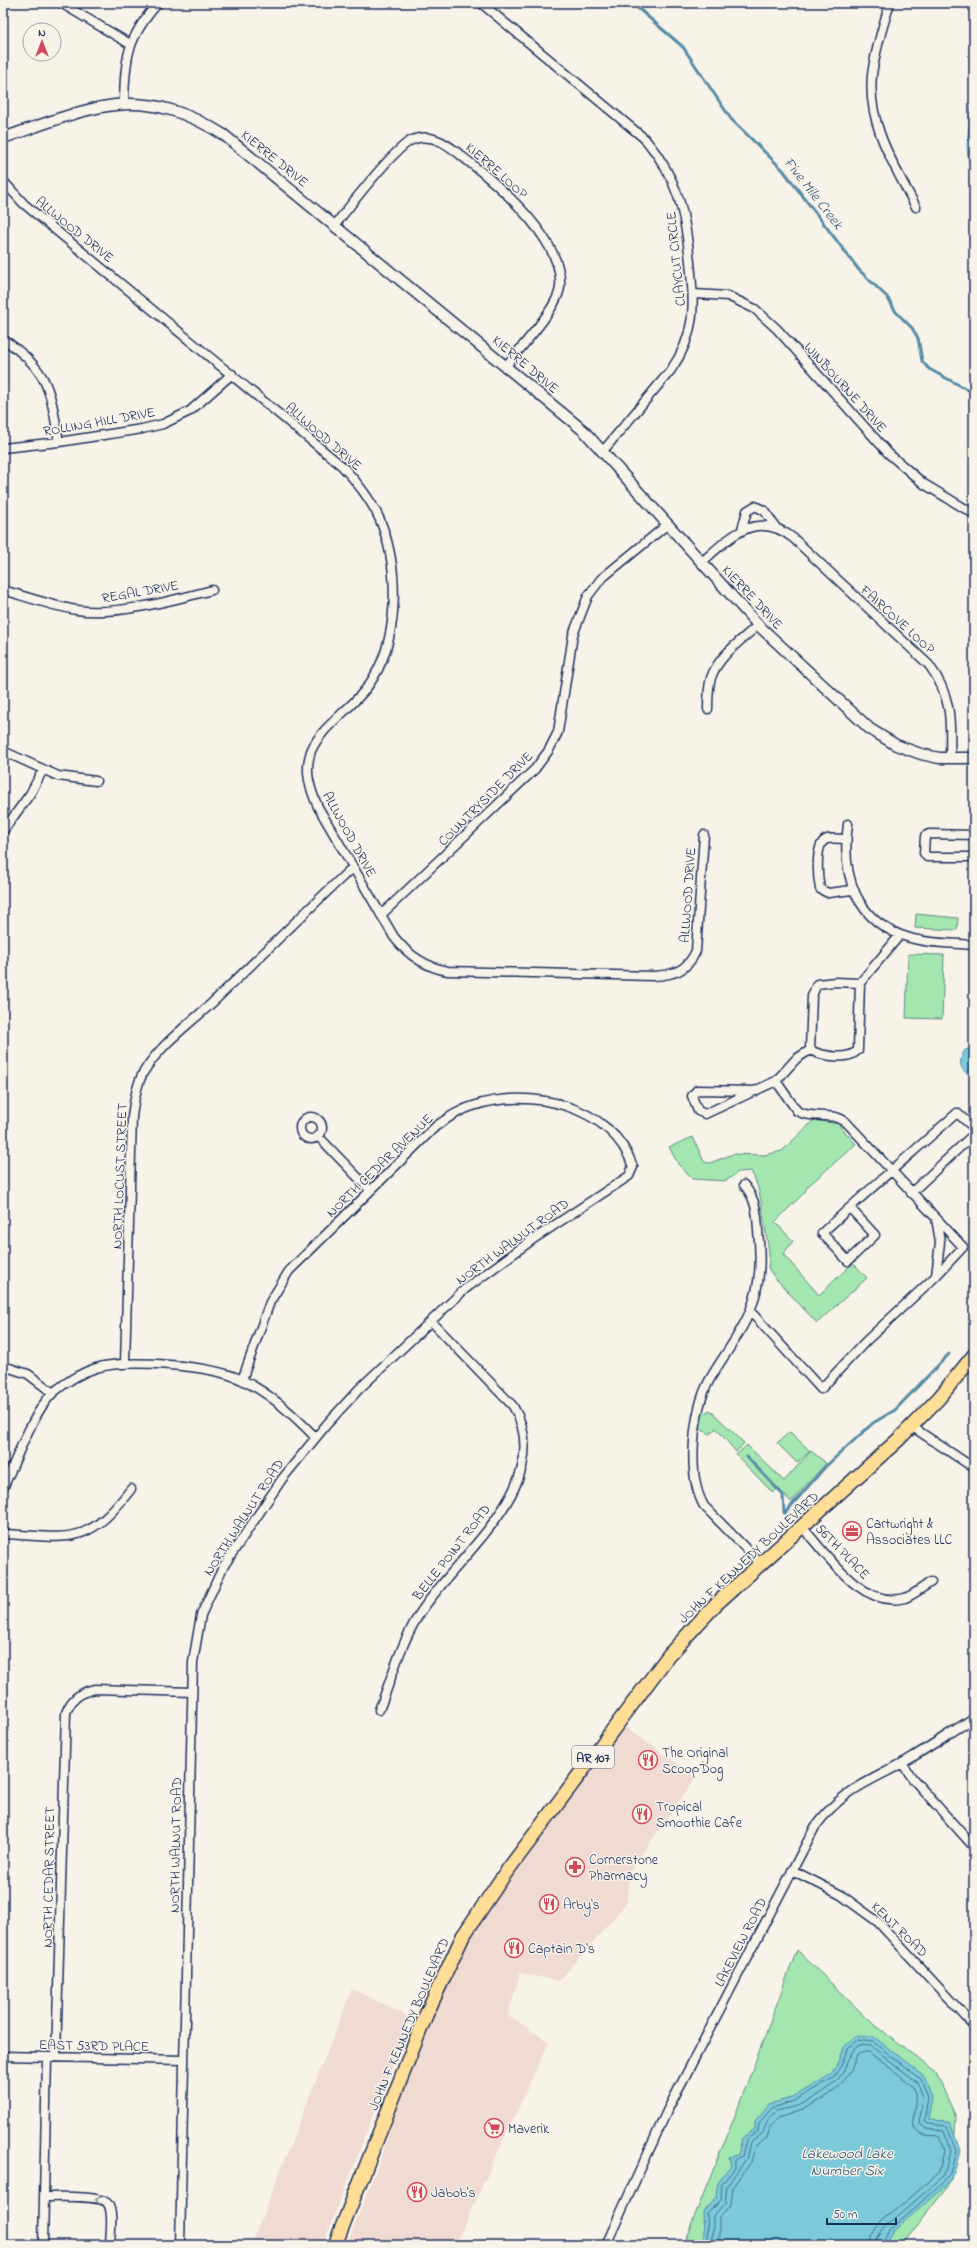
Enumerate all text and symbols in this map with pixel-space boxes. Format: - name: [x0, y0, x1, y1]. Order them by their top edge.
- north arrow: [22, 22, 62, 62]
- text: N: [38, 25, 46, 41]
- street label: KIERRE DRIVE: [236, 125, 312, 193]
- street label: KIERRE LOOP: [460, 138, 532, 205]
- water label: Five Mile Creek: [778, 153, 849, 236]
- street label: ALLWOOD DRIVE: [30, 192, 118, 268]
- street label: CLAYCUT CIRCLE: [661, 210, 692, 307]
- street label: KIERRE DRIVE: [487, 331, 563, 399]
- street label: WINBOURNE DRIVE: [798, 338, 891, 438]
- street label: ALLWOOD DRIVE: [280, 398, 366, 476]
- street label: ROLLING HILL DRIVE: [42, 402, 157, 443]
- street label: KIERRE DRIVE: [716, 561, 787, 635]
- street label: REGAL DRIVE: [100, 575, 180, 610]
- street label: FAIRCOVE LOOP: [854, 580, 940, 660]
- street label: COUNTRYSIDE DRIVE: [434, 747, 538, 851]
- street label: ALLWOOD DRIVE: [316, 788, 381, 882]
- street label: ALLWOOD DRIVE: [675, 847, 702, 944]
- street label: NORTH LOCUST STREET: [107, 1103, 134, 1250]
- street label: NORTH CEDAR AVENUE: [322, 1109, 438, 1223]
- street label: NORTH WALNUT ROAD: [452, 1194, 574, 1291]
- street label: NORTH WALNUT ROAD: [199, 1455, 290, 1580]
- street label: JOHN F KENNEDY BOULEVARD: [674, 1487, 824, 1629]
- street label: BELLE POINT ROAD: [407, 1500, 496, 1606]
- place label: Cartwright & Associates LLC: [866, 1514, 952, 1551]
- street label: 56TH PLACE: [810, 1519, 874, 1585]
- office icon: Cartwright & Associates LLC: [841, 1520, 863, 1542]
- place label: The Original ScoopDog: [662, 1743, 728, 1781]
- road number: AR 107: [572, 1746, 614, 1768]
- restaurant icon: The Original ScoopDog: [637, 1749, 659, 1771]
- street label: NORTH WALNUT ROAD: [165, 1777, 188, 1913]
- place label: Tropical Smoothie Cafe: [656, 1797, 743, 1834]
- restaurant icon: Tropical Smoothie Cafe: [631, 1803, 653, 1825]
- street label: NORTH CEDAR STREET: [38, 1806, 61, 1948]
- place label: Cornerstone Pharmacy: [589, 1850, 659, 1888]
- pharmacy icon: Cornerstone Pharmacy: [564, 1856, 586, 1878]
- restaurant icon: Arby's: [538, 1893, 560, 1915]
- street label: LAKEVIEW ROAD: [710, 1894, 773, 1991]
- place label: Arby's: [563, 1895, 600, 1917]
- street label: KENT ROAD: [866, 1897, 932, 1963]
- street label: JOHN F KENNEDY BOULEVARD: [363, 1935, 455, 2114]
- restaurant icon: Captain D's: [503, 1937, 525, 1959]
- place label: Captain D's: [528, 1939, 595, 1960]
- street label: EAST 53RD PLACE: [39, 2035, 149, 2058]
- supermarket icon: Maverik: [483, 2117, 505, 2139]
- place label: Maverik: [508, 2119, 550, 2140]
- water label: Lakewood Lake Number Six: [801, 2143, 894, 2182]
- restaurant icon: Jabob's: [406, 2181, 428, 2203]
- place label: Jabob's: [431, 2183, 476, 2204]
- one-way arrow: [95, 2196, 101, 2204]
- scale bar: [827, 2200, 896, 2226]
- text: 50 m: [833, 2206, 857, 2224]

